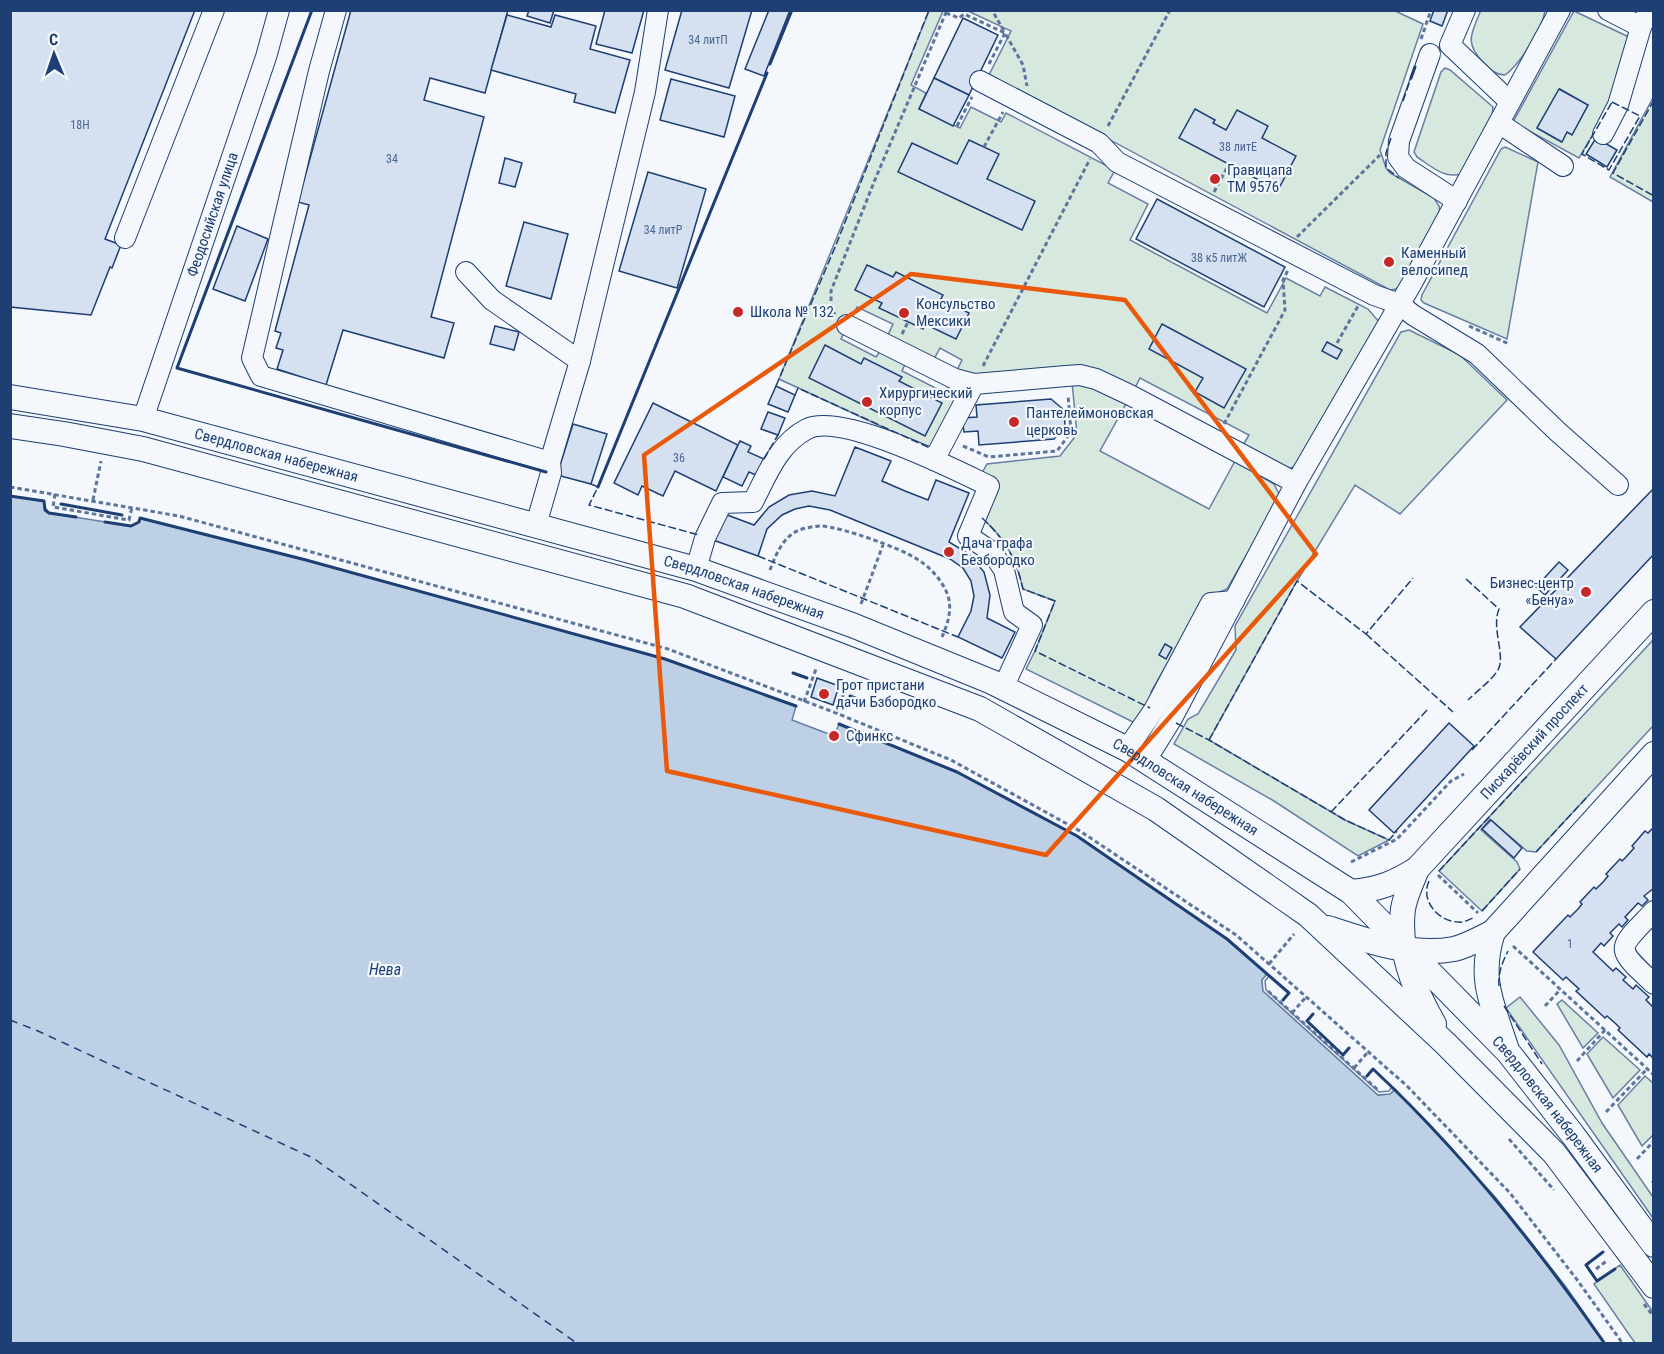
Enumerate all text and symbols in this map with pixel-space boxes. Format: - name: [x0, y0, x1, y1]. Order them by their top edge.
- north arrow: [24, 24, 84, 84]
- text: С: [49, 30, 58, 49]
- house number: 34 литП: [688, 33, 728, 47]
- house number: 18Н: [70, 118, 90, 132]
- house number: 38 литЕ: [1219, 140, 1257, 154]
- street label: Феодосийская улица: [183, 150, 242, 279]
- house number: 34: [386, 152, 398, 166]
- place label: Гравицапа ТМ 9576: [1227, 161, 1292, 196]
- marker: Гравицапа ТМ 9576: [1208, 172, 1222, 186]
- house number: 34 литР: [644, 223, 683, 237]
- place label: Каменный велосипед: [1401, 244, 1468, 279]
- house number: 38 к5 литЖ: [1191, 251, 1247, 265]
- marker: Каменный велосипед: [1382, 255, 1396, 269]
- place label: Консульство Мексики: [916, 295, 995, 330]
- place label: Школа № 132: [750, 303, 834, 321]
- marker: Школа № 132: [731, 305, 745, 319]
- marker: Консульство Мексики: [897, 306, 911, 320]
- place label: Хирургический корпус: [879, 384, 973, 419]
- marker: Хирургический корпус: [860, 395, 874, 409]
- place label: Пантелеймоновская церковь: [1026, 404, 1154, 439]
- marker: Пантелеймоновская церковь: [1007, 415, 1021, 429]
- street label: Свердловская набережная: [193, 424, 360, 486]
- house number: 36: [673, 451, 685, 465]
- place label: Дача графа Безбородко: [961, 534, 1035, 569]
- marker: Дача графа Безбородко: [942, 545, 956, 559]
- street label: Свердловская набережная: [662, 552, 827, 623]
- place label: Бизнес-центр «Бенуа»: [1490, 574, 1574, 609]
- marker: Бизнес-центр «Бенуа»: [1579, 585, 1593, 599]
- place label: Грот пристани дачи Бзбородко: [836, 676, 936, 711]
- street label: Пискарёвский проспект: [1477, 680, 1592, 803]
- marker: Грот пристани дачи Бзбородко: [817, 687, 831, 701]
- place label: Сфинкс: [846, 727, 893, 745]
- marker: Сфинкс: [827, 729, 841, 743]
- street label: Свердловская набережная: [1110, 734, 1262, 839]
- house number: 1: [1567, 937, 1573, 951]
- water label: Нева: [369, 960, 401, 979]
- street label: Свердловская набережная: [1488, 1032, 1607, 1176]

